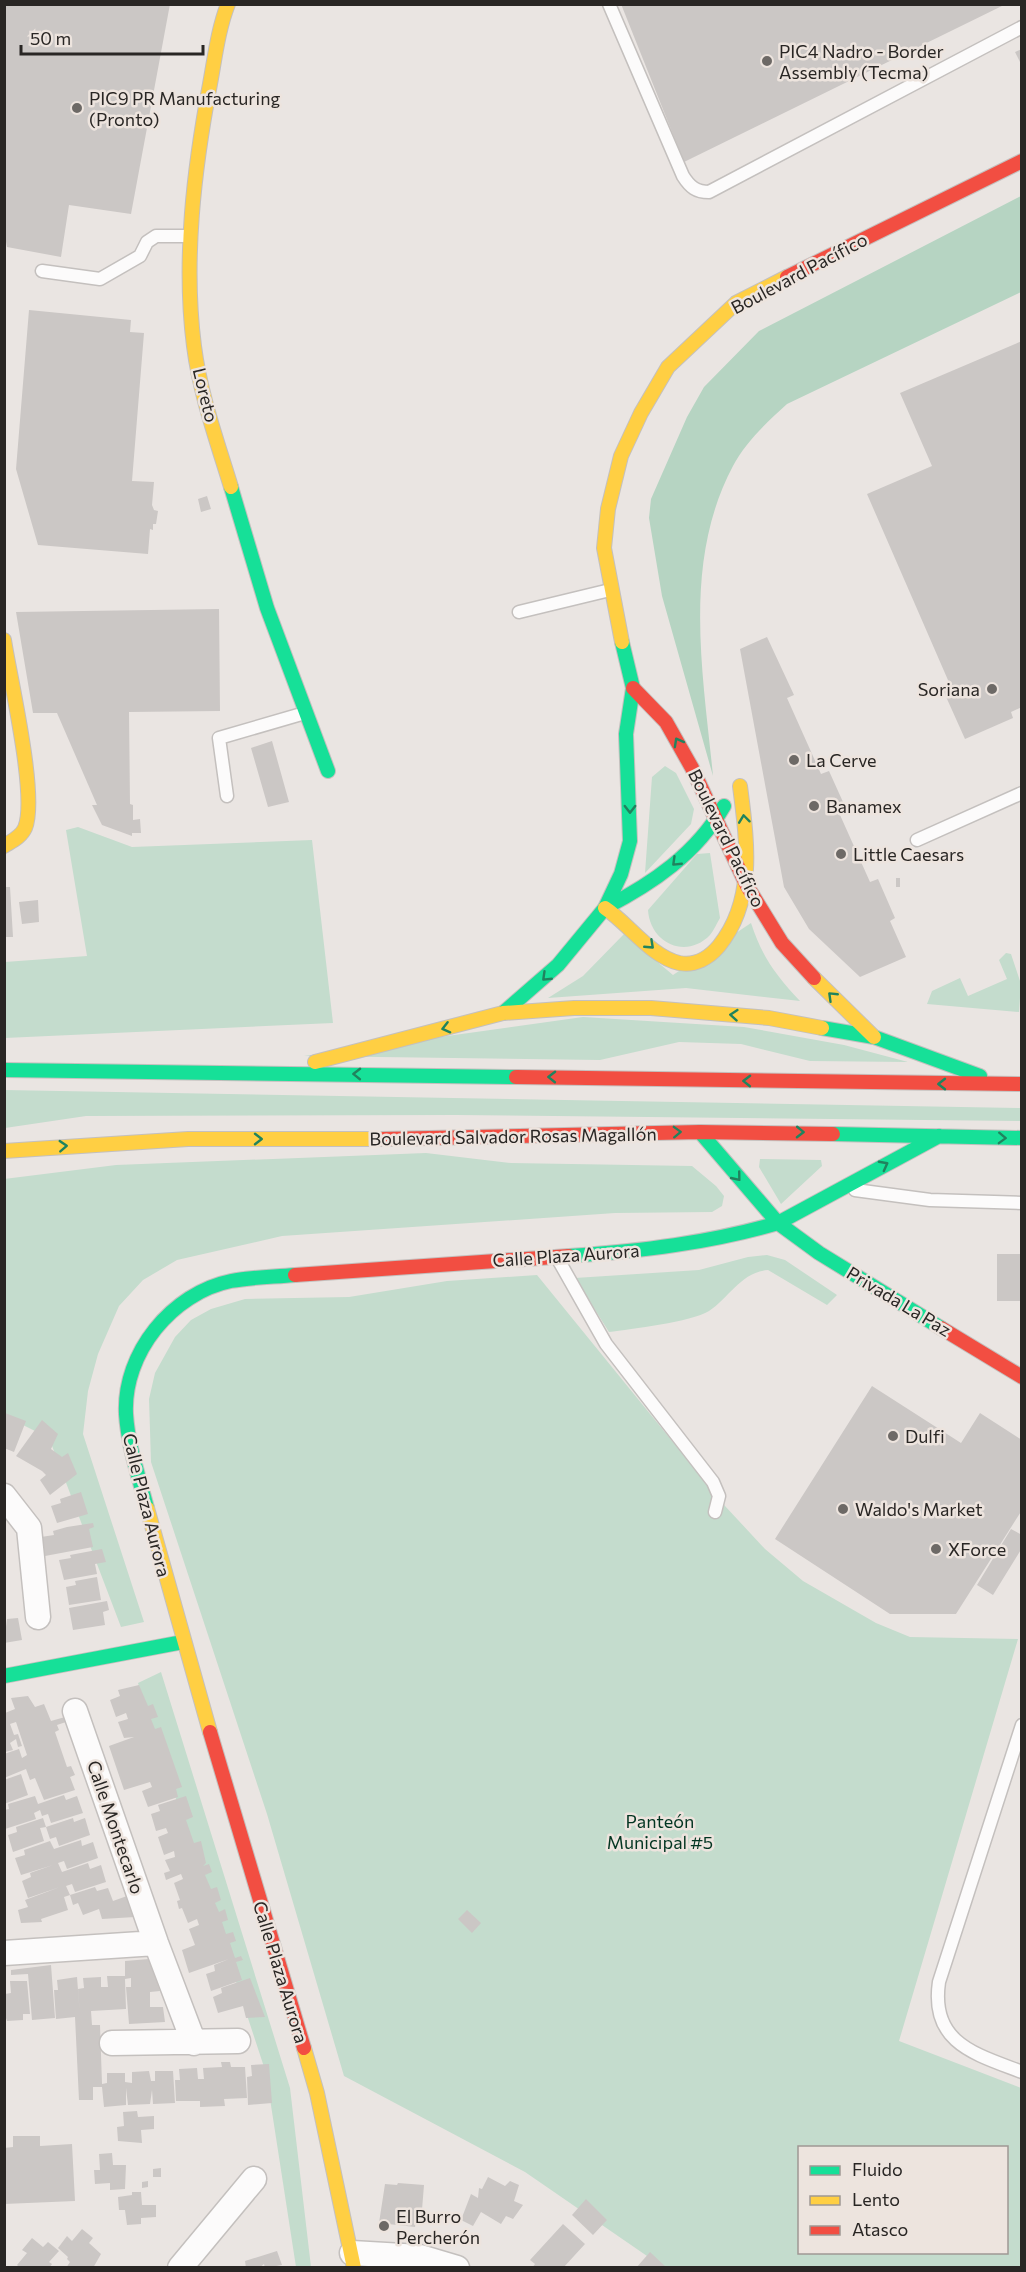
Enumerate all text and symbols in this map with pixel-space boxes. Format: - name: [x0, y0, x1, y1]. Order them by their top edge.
- scale bar: [21, 18, 202, 56]
- text: 50 m: [30, 27, 71, 49]
- place label: PIC4 Nadro - Border Assembly (Tecma): [779, 40, 944, 83]
- marker: PIC4 Nadro - Border Assembly (Tecma): [760, 54, 774, 68]
- place label: PIC9 PR Manufacturing (Pronto): [89, 87, 280, 130]
- marker: PIC9 PR Manufacturing (Pronto): [70, 101, 84, 115]
- street label: Boulevard Pacífico: [727, 228, 871, 318]
- street label: Loreto: [189, 366, 223, 424]
- place label: Soriana: [918, 678, 980, 700]
- marker: Soriana: [985, 682, 999, 696]
- one-way arrow: [673, 738, 685, 748]
- place label: La Cerve: [806, 749, 877, 771]
- marker: La Cerve: [787, 753, 801, 767]
- street label: Boulevard Pacífico: [684, 765, 770, 911]
- place label: Banamex: [826, 795, 902, 817]
- marker: Banamex: [807, 799, 821, 813]
- one-way arrow: [623, 805, 636, 814]
- one-way arrow: [738, 814, 751, 823]
- place label: Little Caesars: [853, 843, 964, 865]
- marker: Little Caesars: [834, 847, 848, 861]
- one-way arrow: [672, 855, 683, 866]
- one-way arrow: [643, 938, 653, 949]
- one-way arrow: [542, 970, 553, 981]
- one-way arrow: [829, 993, 840, 1004]
- one-way arrow: [729, 1008, 738, 1021]
- one-way arrow: [441, 1021, 451, 1034]
- one-way arrow: [353, 1068, 362, 1080]
- one-way arrow: [548, 1071, 557, 1083]
- one-way arrow: [743, 1074, 752, 1087]
- one-way arrow: [938, 1077, 947, 1090]
- street label: Boulevard Salvador Rosas Magallón: [369, 1122, 657, 1150]
- one-way arrow: [673, 1126, 682, 1139]
- one-way arrow: [796, 1126, 805, 1138]
- one-way arrow: [997, 1131, 1006, 1144]
- one-way arrow: [253, 1133, 262, 1145]
- one-way arrow: [58, 1140, 67, 1153]
- one-way arrow: [878, 1161, 888, 1172]
- one-way arrow: [729, 1170, 740, 1181]
- street label: Calle Plaza Aurora: [492, 1239, 640, 1271]
- street label: Privada La Paz: [843, 1261, 955, 1341]
- place label: Dulfi: [905, 1425, 945, 1447]
- marker: Dulfi: [886, 1429, 900, 1443]
- street label: Calle Plaza Aurora: [119, 1431, 175, 1579]
- place label: Waldo's Market: [855, 1498, 983, 1520]
- marker: Waldo's Market: [836, 1502, 850, 1516]
- place label: XForce: [948, 1538, 1006, 1560]
- marker: XForce: [929, 1542, 943, 1556]
- street label: Calle Montecarlo: [83, 1757, 149, 1897]
- park label: Panteón Municipal #5: [607, 1810, 713, 1853]
- street label: Calle Plaza Aurora: [249, 1898, 313, 2046]
- legend: [798, 2146, 1008, 2254]
- text: Fluido: [852, 2158, 903, 2180]
- text: Lento: [852, 2188, 900, 2210]
- place label: El Burro Percherón: [396, 2205, 480, 2248]
- text: Atasco: [852, 2218, 908, 2240]
- marker: El Burro Percherón: [377, 2219, 391, 2233]

